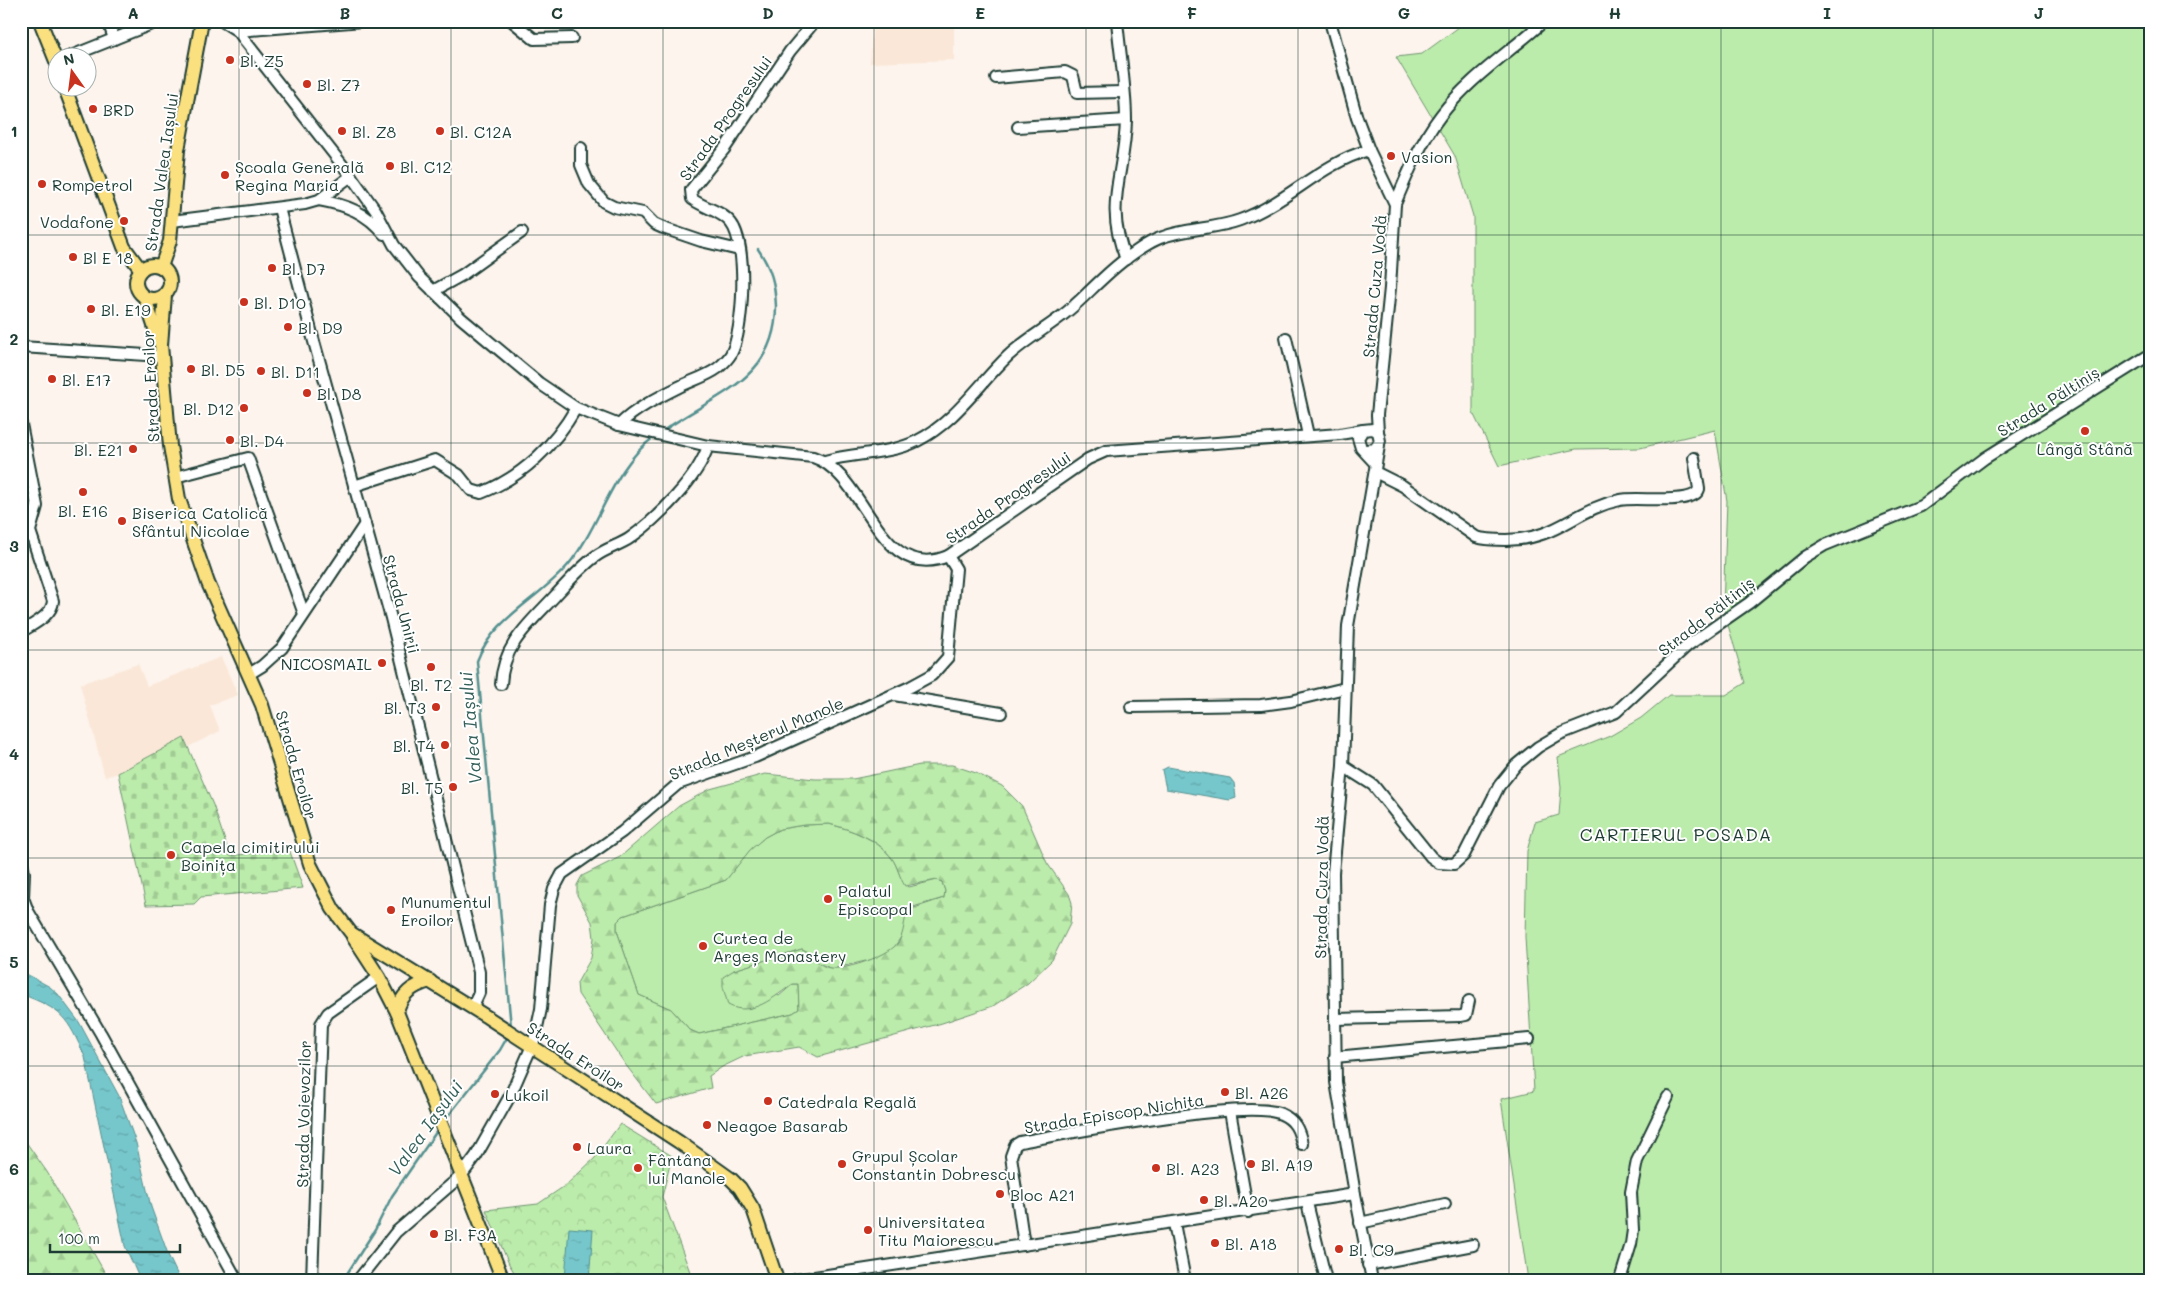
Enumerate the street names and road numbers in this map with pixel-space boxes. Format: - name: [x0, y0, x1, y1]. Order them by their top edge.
- street label: Strada Progresului: [674, 51, 776, 185]
- street label: Strada Valea Iașului: [139, 91, 184, 253]
- street label: Strada Cuza Vodă: [1357, 214, 1391, 358]
- street label: Strada Eroilor: [137, 329, 163, 443]
- street label: Strada Păltiniș: [1993, 361, 2103, 442]
- street label: Strada Progresului: [941, 446, 1075, 548]
- street label: Strada Unirii: [379, 552, 425, 656]
- street label: Strada Păltiniș: [1654, 572, 1759, 661]
- street label: Strada Meșterul Manole: [666, 692, 847, 785]
- street label: Strada Eroilor: [271, 708, 323, 822]
- street label: Strada Cuza Vodă: [1309, 815, 1333, 959]
- street label: Strada Eroilor: [523, 1017, 629, 1095]
- street label: Strada Voievozilor: [291, 1040, 315, 1188]
- street label: Strada Episcop Nichita: [1023, 1088, 1206, 1138]

